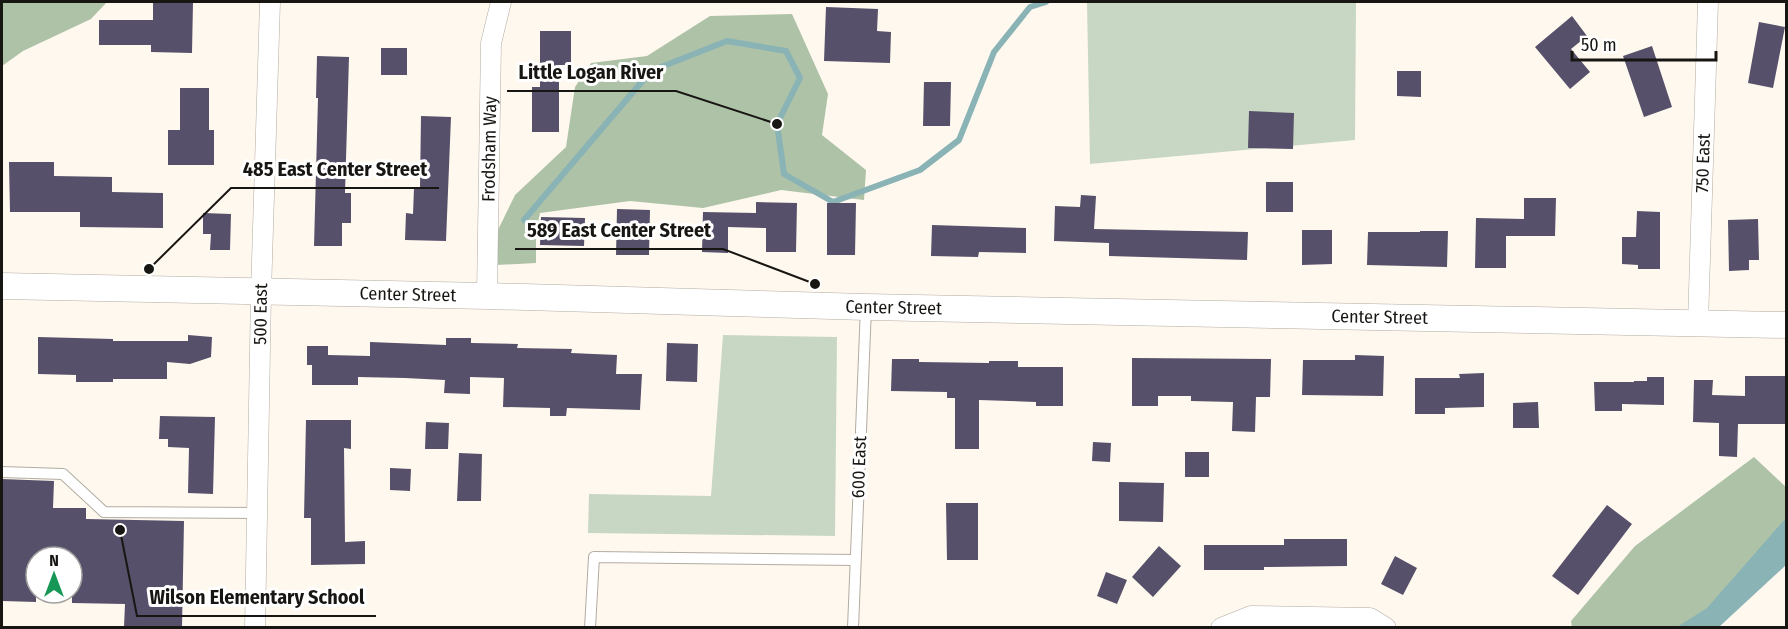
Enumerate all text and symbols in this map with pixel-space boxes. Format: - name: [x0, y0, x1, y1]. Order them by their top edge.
- scale bar: [1572, 24, 1716, 62]
- text: 50 m: [1581, 34, 1617, 56]
- callout: Little Logan River: [507, 53, 676, 91]
- text: Little Logan River: [519, 60, 664, 84]
- street label: Frodsham Way: [477, 96, 501, 202]
- street label: 750 East: [1691, 133, 1715, 193]
- callout: 485 East Center Street: [231, 150, 439, 188]
- text: 485 East Center Street: [243, 157, 428, 181]
- callout: 589 East Center Street: [515, 211, 723, 249]
- text: 589 East Center Street: [527, 218, 712, 242]
- street label: Center Street: [359, 282, 457, 306]
- street label: 500 East: [249, 283, 272, 345]
- street label: Center Street: [845, 295, 942, 319]
- street label: Center Street: [1331, 305, 1428, 329]
- street label: 600 East: [847, 435, 871, 499]
- north arrow: [24, 545, 84, 605]
- text: N: [49, 551, 59, 570]
- callout: Wilson Elementary School: [137, 578, 376, 616]
- text: Wilson Elementary School: [149, 585, 365, 609]

